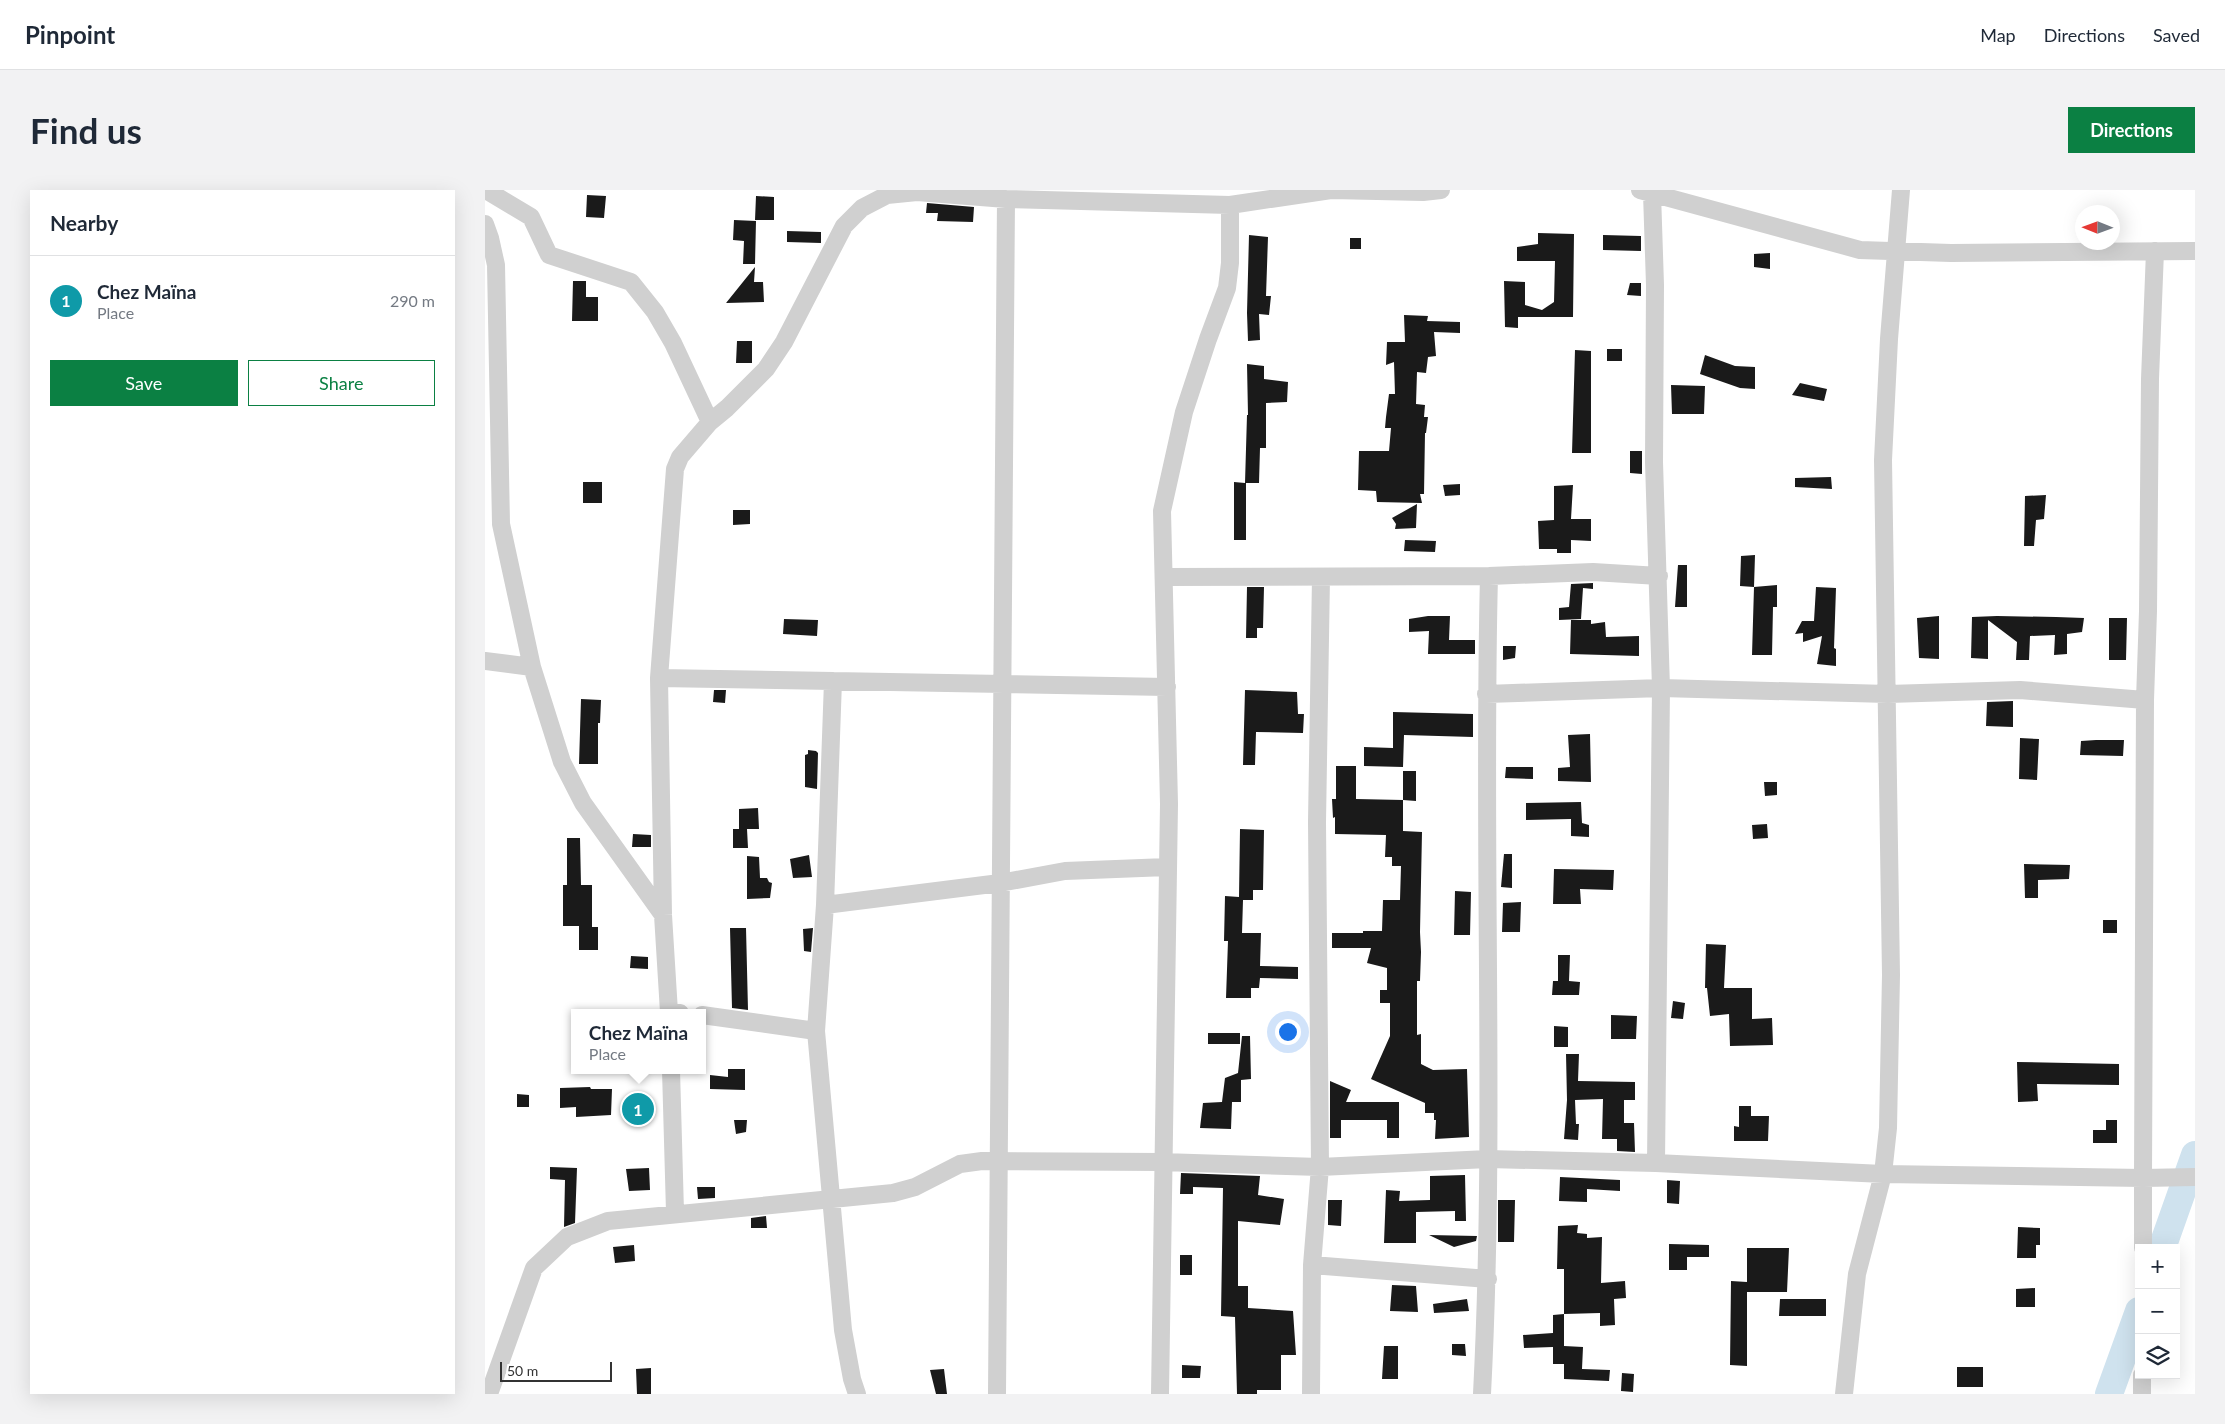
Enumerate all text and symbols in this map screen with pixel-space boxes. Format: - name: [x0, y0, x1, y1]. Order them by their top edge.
- text: Pinpoint: [25, 20, 115, 49]
- text: Map: [1980, 24, 2016, 46]
- text: Directions: [2044, 24, 2125, 46]
- text: Saved: [2153, 24, 2200, 46]
- button: Directions: [2068, 107, 2195, 153]
- text: Find us: [30, 109, 142, 151]
- north arrow: [2075, 205, 2120, 250]
- text: Nearby: [50, 210, 118, 235]
- text: Chez Maïna: [97, 280, 196, 303]
- text: 1: [61, 291, 71, 310]
- text: 290 m: [390, 291, 435, 310]
- text: Place: [97, 303, 134, 322]
- button: Save: [50, 360, 238, 406]
- button: Share: [248, 360, 435, 406]
- popup: [571, 1009, 706, 1074]
- your location: [1275, 1019, 1301, 1045]
- text: Chez Maïna: [589, 1021, 688, 1044]
- text: Place: [589, 1044, 626, 1063]
- pin: 1: [622, 1090, 654, 1128]
- map controls: [2135, 1244, 2180, 1379]
- button: +: [2135, 1244, 2180, 1289]
- button: −: [2135, 1289, 2180, 1334]
- button: layers: [2135, 1334, 2180, 1379]
- scale bar: [500, 1359, 613, 1382]
- text: 50 m: [507, 1362, 538, 1379]

